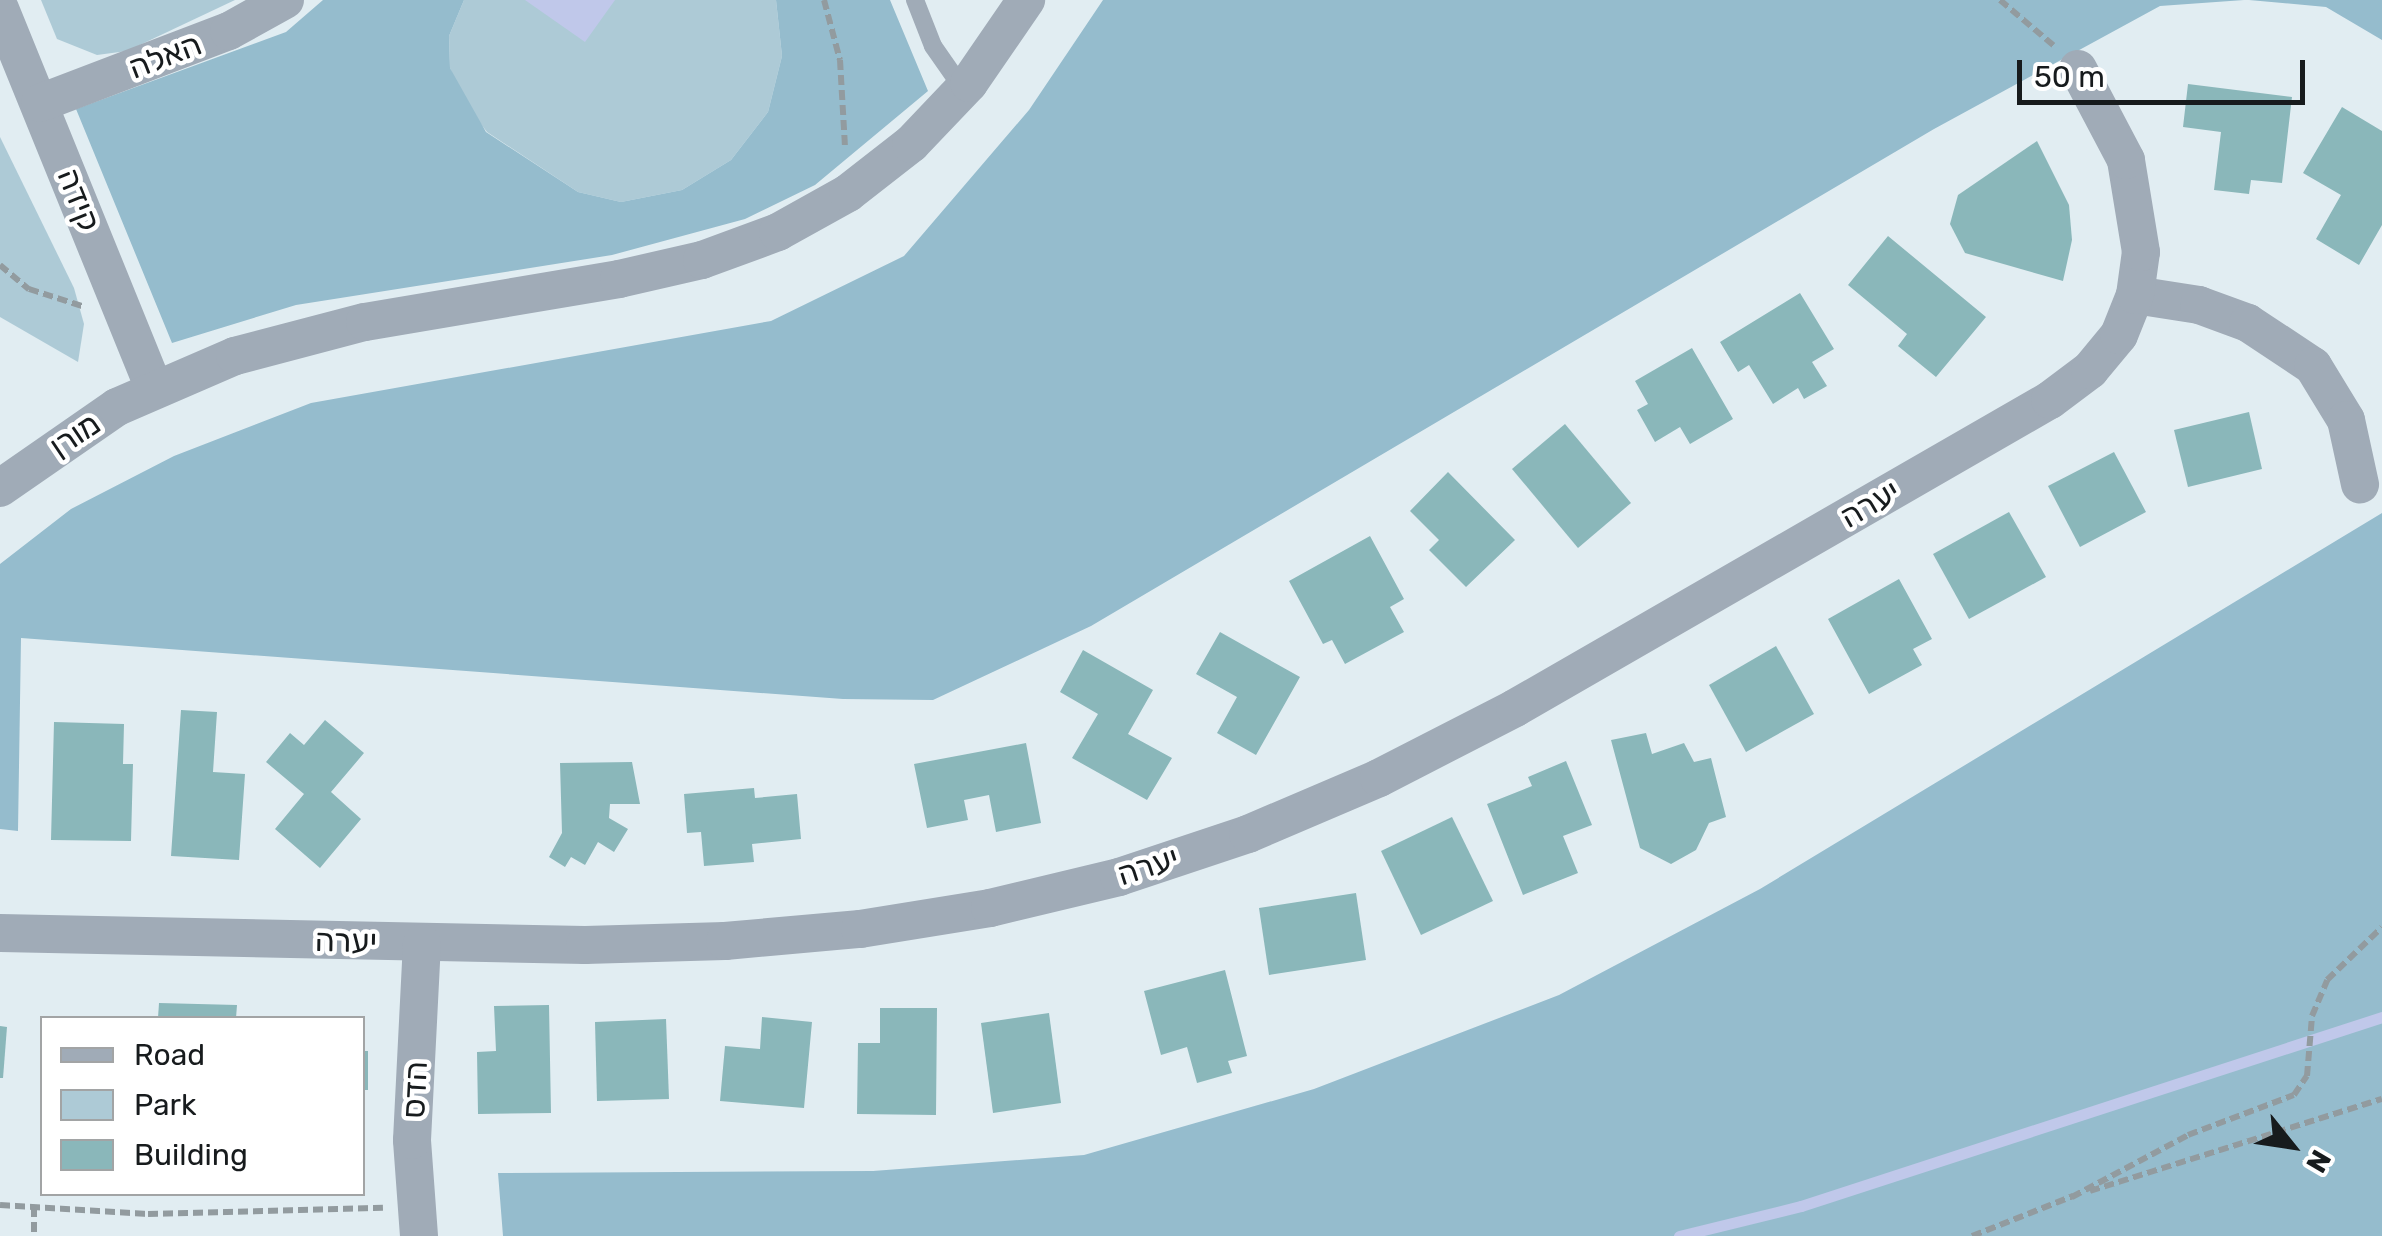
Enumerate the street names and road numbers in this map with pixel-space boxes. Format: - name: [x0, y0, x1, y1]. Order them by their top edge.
- street label: האלה: [123, 25, 207, 87]
- street label: קידה: [49, 163, 109, 237]
- street label: מורן: [42, 404, 108, 466]
- street label: יערה: [1833, 472, 1907, 536]
- street label: יערה: [1112, 838, 1184, 894]
- street label: יערה: [315, 921, 377, 961]
- street label: הדס: [394, 1060, 436, 1120]

